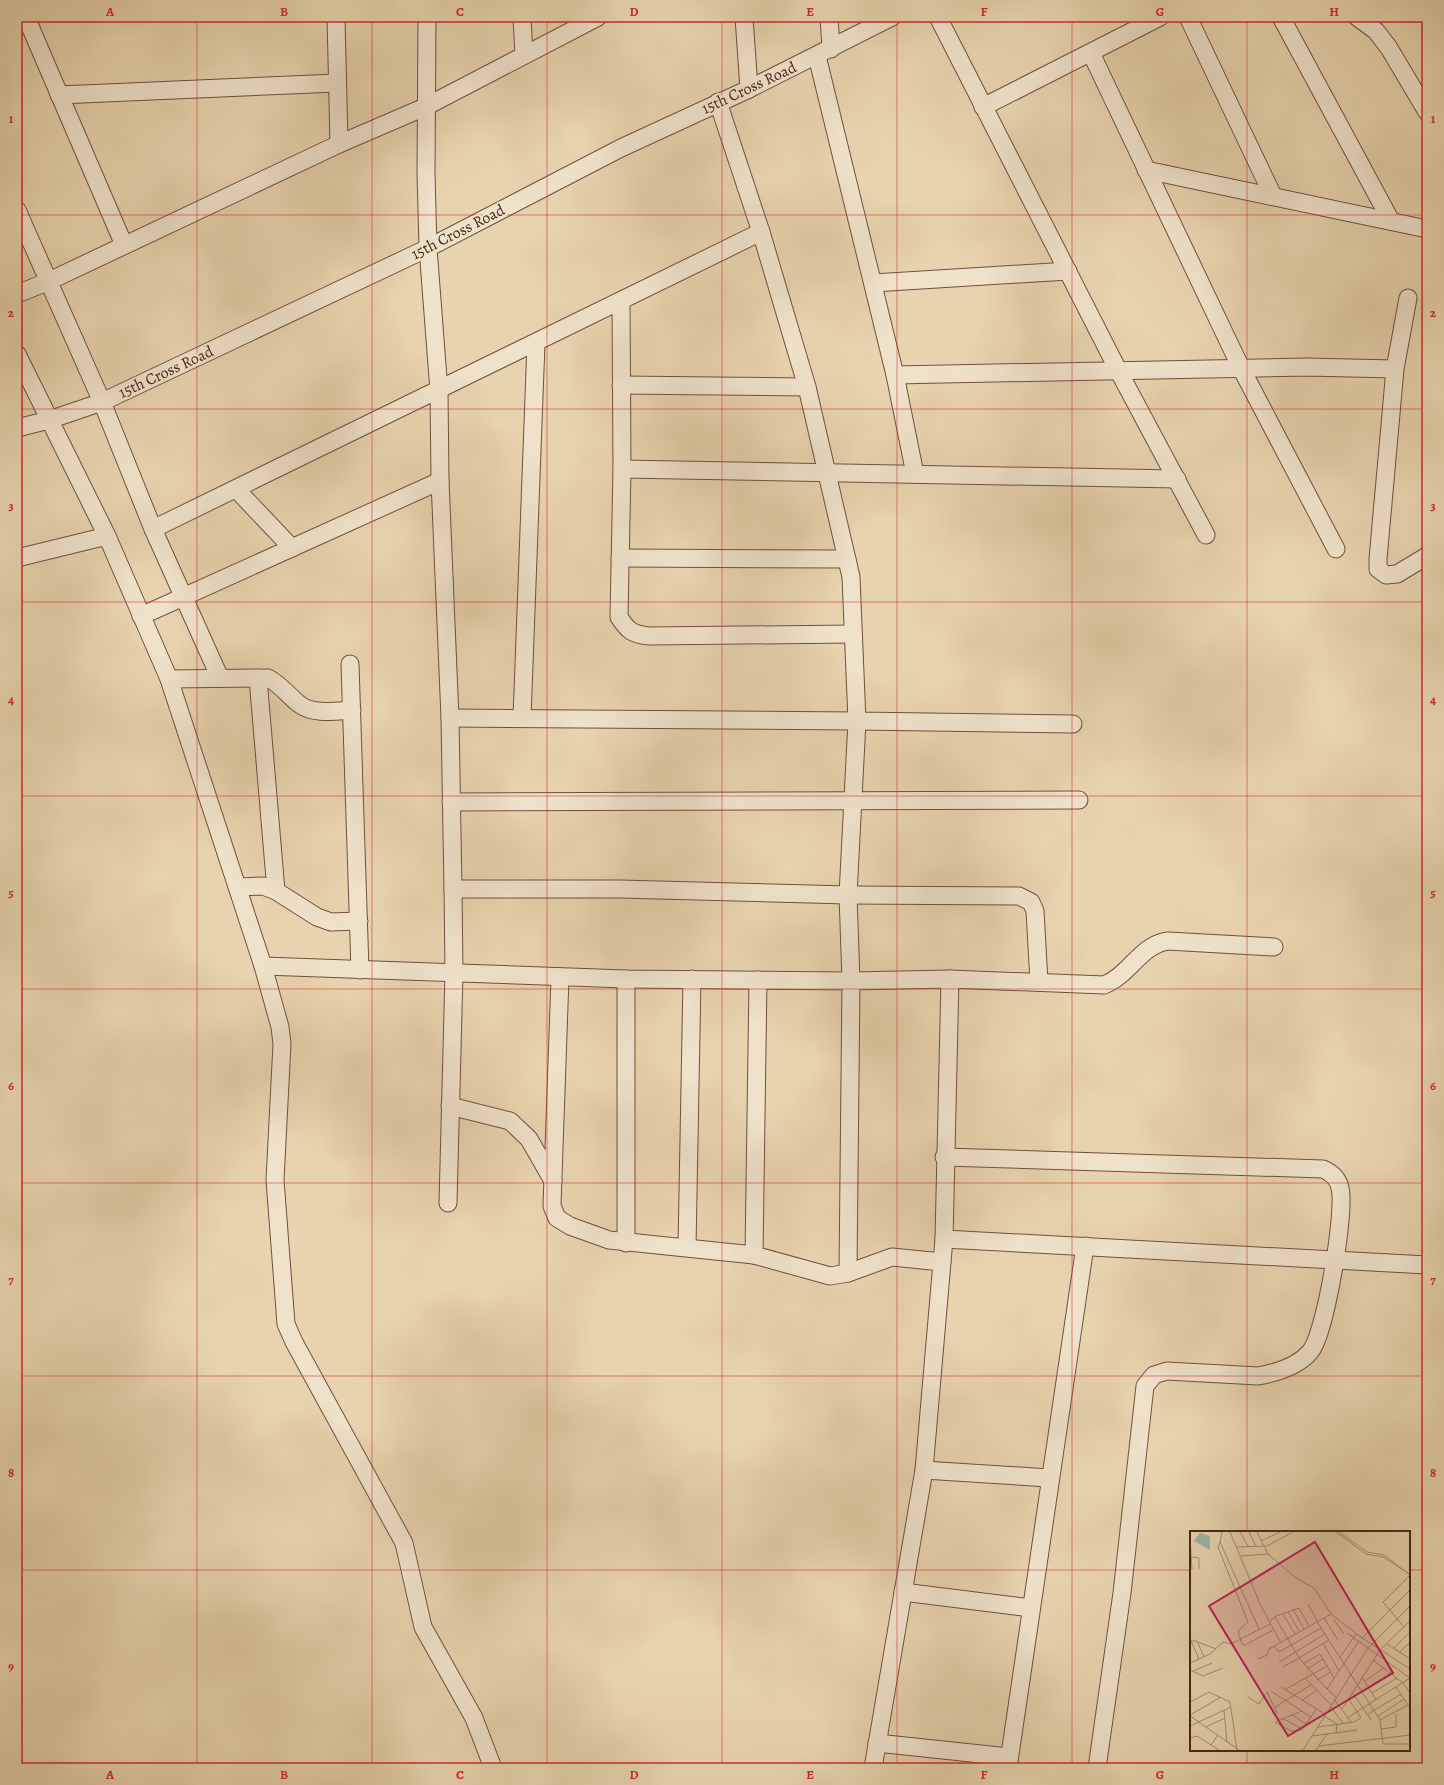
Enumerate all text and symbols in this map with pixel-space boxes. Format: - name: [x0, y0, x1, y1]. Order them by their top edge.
- text: A: [105, 3, 115, 20]
- text: B: [280, 3, 288, 20]
- text: C: [456, 3, 464, 20]
- text: D: [629, 3, 639, 20]
- text: E: [806, 3, 814, 20]
- text: F: [981, 3, 988, 20]
- text: G: [1156, 3, 1164, 20]
- text: H: [1329, 3, 1339, 20]
- street label: 15th Cross Road: [698, 56, 800, 120]
- text: 1: [9, 110, 14, 127]
- text: 1: [1431, 110, 1436, 127]
- street label: 15th Cross Road: [407, 199, 509, 265]
- text: 2: [8, 304, 15, 321]
- text: 2: [1430, 304, 1437, 321]
- street label: 15th Cross Road: [115, 340, 217, 404]
- text: 3: [8, 497, 14, 514]
- text: 3: [1430, 497, 1436, 514]
- text: 4: [8, 691, 14, 708]
- text: 4: [1430, 691, 1436, 708]
- text: 5: [8, 884, 14, 901]
- text: 5: [1430, 884, 1436, 901]
- text: 6: [8, 1077, 14, 1094]
- text: 6: [1430, 1077, 1436, 1094]
- text: 7: [8, 1271, 14, 1288]
- text: 7: [1430, 1271, 1436, 1288]
- text: 8: [8, 1464, 14, 1481]
- text: 8: [1430, 1464, 1436, 1481]
- inset map: [1190, 1531, 1410, 1751]
- text: 9: [8, 1658, 14, 1675]
- text: 9: [1430, 1658, 1436, 1675]
- text: A: [105, 1766, 115, 1783]
- text: B: [280, 1766, 288, 1783]
- text: C: [456, 1766, 464, 1783]
- text: D: [629, 1766, 639, 1783]
- text: E: [806, 1766, 814, 1783]
- text: F: [981, 1766, 988, 1783]
- text: G: [1156, 1766, 1164, 1783]
- text: H: [1329, 1766, 1339, 1783]

